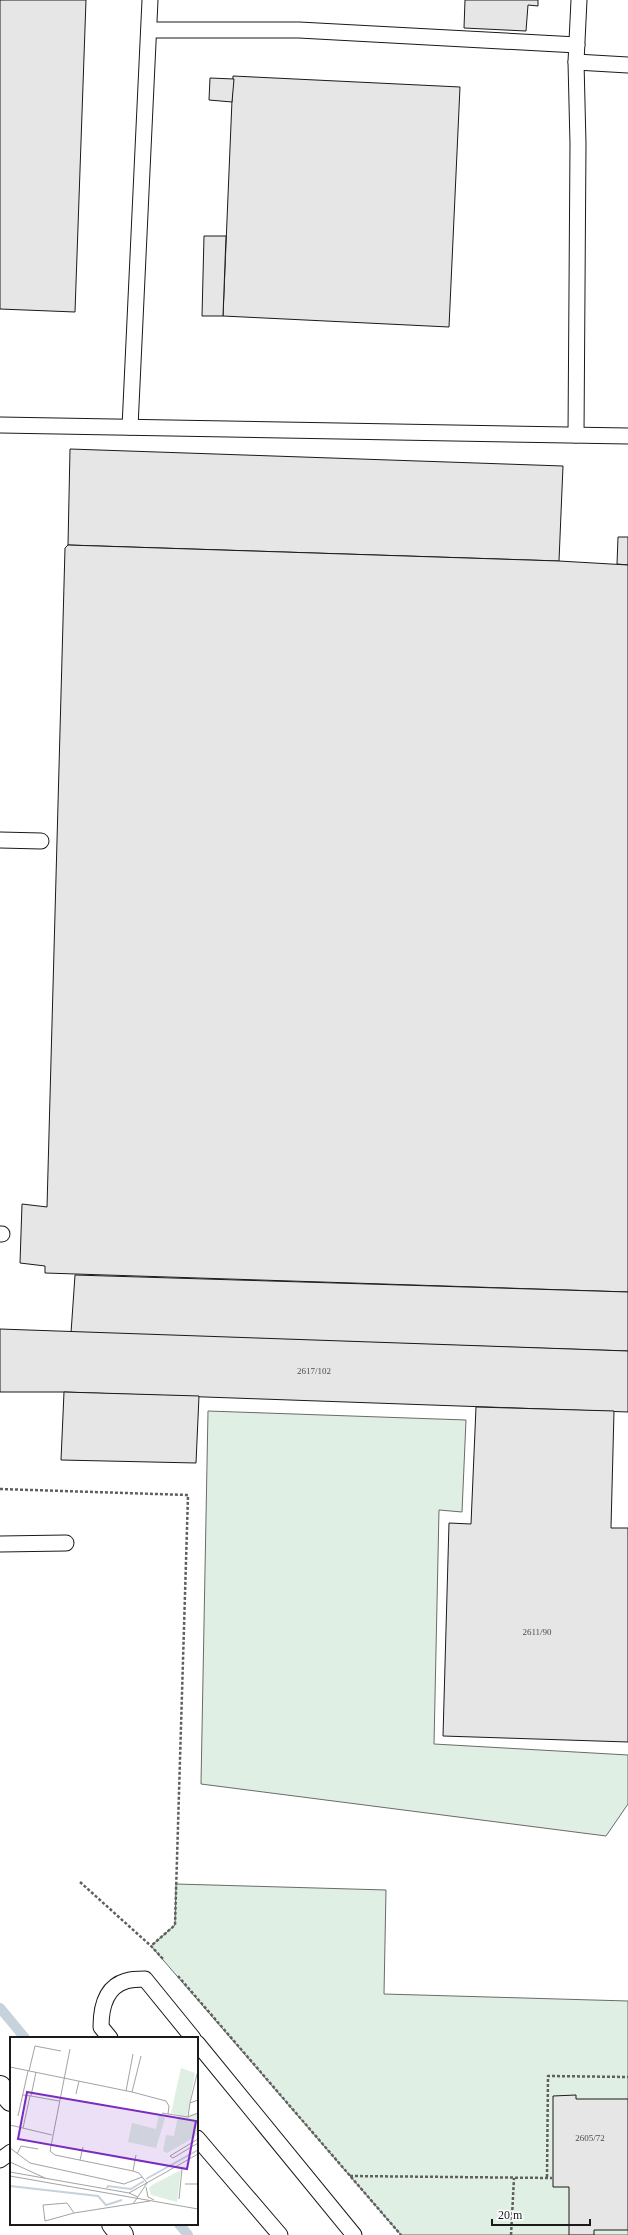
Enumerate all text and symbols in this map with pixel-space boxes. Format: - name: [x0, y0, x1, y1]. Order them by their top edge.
- house number: 2617/102: [297, 1366, 331, 1376]
- house number: 2611/90: [522, 1627, 552, 1637]
- inset map: [10, 2037, 198, 2225]
- house number: 2605/72: [575, 2133, 605, 2143]
- scale bar: [492, 2201, 590, 2227]
- text: 20 m: [498, 2208, 523, 2222]

